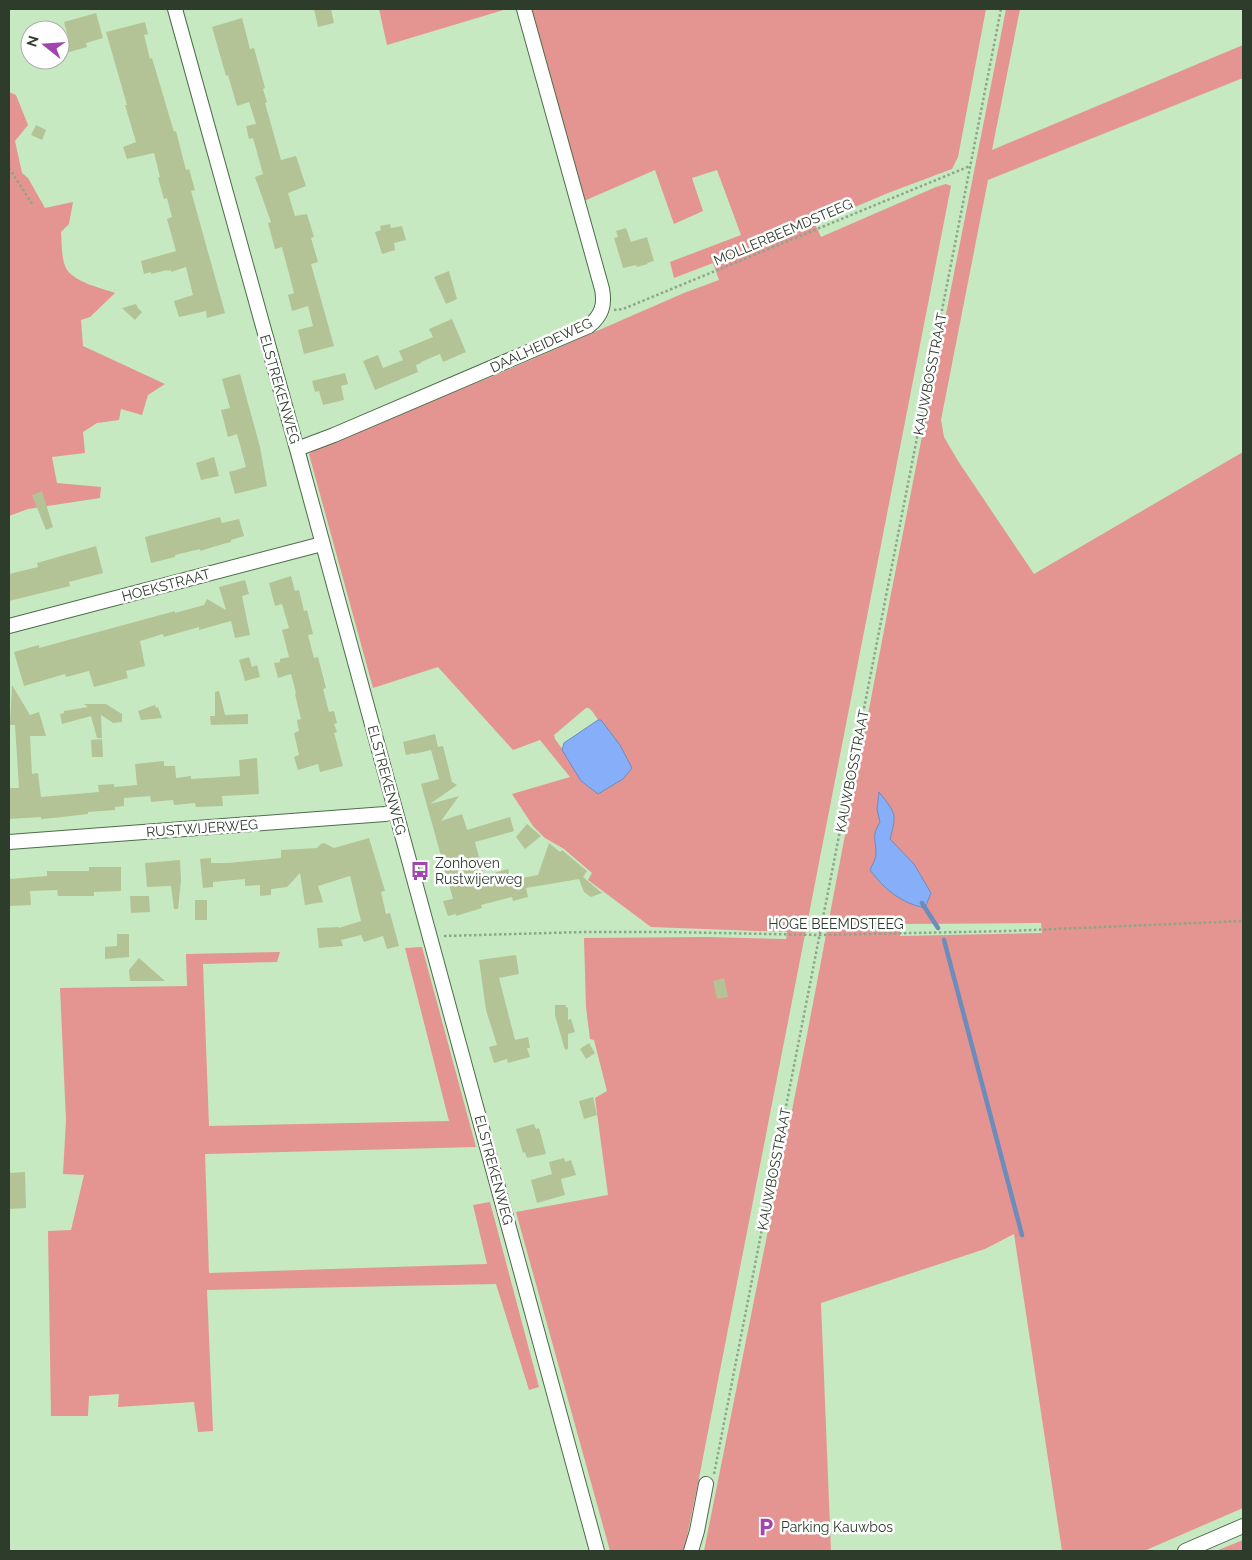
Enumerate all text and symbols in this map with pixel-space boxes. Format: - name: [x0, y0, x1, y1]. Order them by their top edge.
- north arrow: [20, 20, 70, 70]
- text: N: [23, 34, 42, 49]
- street label: MOLLERBEEMDSTEEG: [711, 195, 855, 269]
- street label: KAUWBOSSTRAAT: [910, 311, 950, 437]
- street label: DAALHEIDEWEG: [487, 314, 595, 376]
- street label: ELSTREKENWEG: [257, 333, 303, 445]
- street label: HOEKSTRAAT: [120, 565, 212, 605]
- street label: KAUWBOSSTRAAT: [832, 708, 872, 834]
- street label: ELSTREKENWEG: [365, 723, 409, 837]
- street label: RUSTWIJERWEG: [146, 816, 258, 840]
- place label: Zonhoven Rustwijerweg: [435, 855, 523, 887]
- bus stop icon: Zonhoven Rustwijerweg: [409, 860, 431, 882]
- street label: HOGE BEEMDSTEEG: [768, 916, 904, 932]
- street label: KAUWBOSSTRAAT: [754, 1106, 794, 1232]
- street label: ELSTREKENWEG: [472, 1113, 516, 1227]
- parking icon: Parking Kauwbos: [755, 1516, 777, 1538]
- place label: Parking Kauwbos: [781, 1519, 893, 1535]

